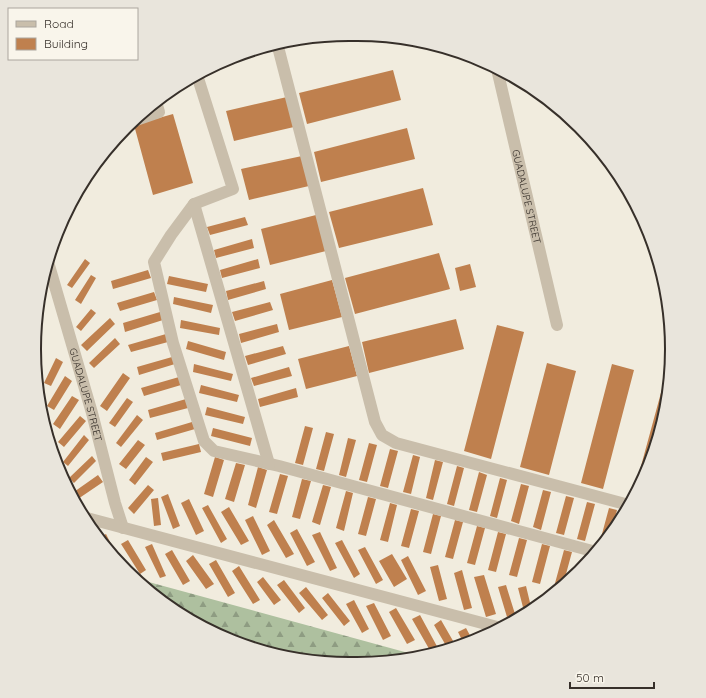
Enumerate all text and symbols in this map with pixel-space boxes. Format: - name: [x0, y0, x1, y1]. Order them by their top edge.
- legend: [8, 8, 138, 60]
- text: Road: [44, 16, 74, 31]
- text: Building: [44, 36, 88, 51]
- street label: GUADALUPE STREET: [509, 148, 544, 245]
- street label: GUADALUPE STREET: [66, 346, 105, 443]
- scale bar: [570, 664, 654, 690]
- text: 50 m: [576, 670, 604, 685]

